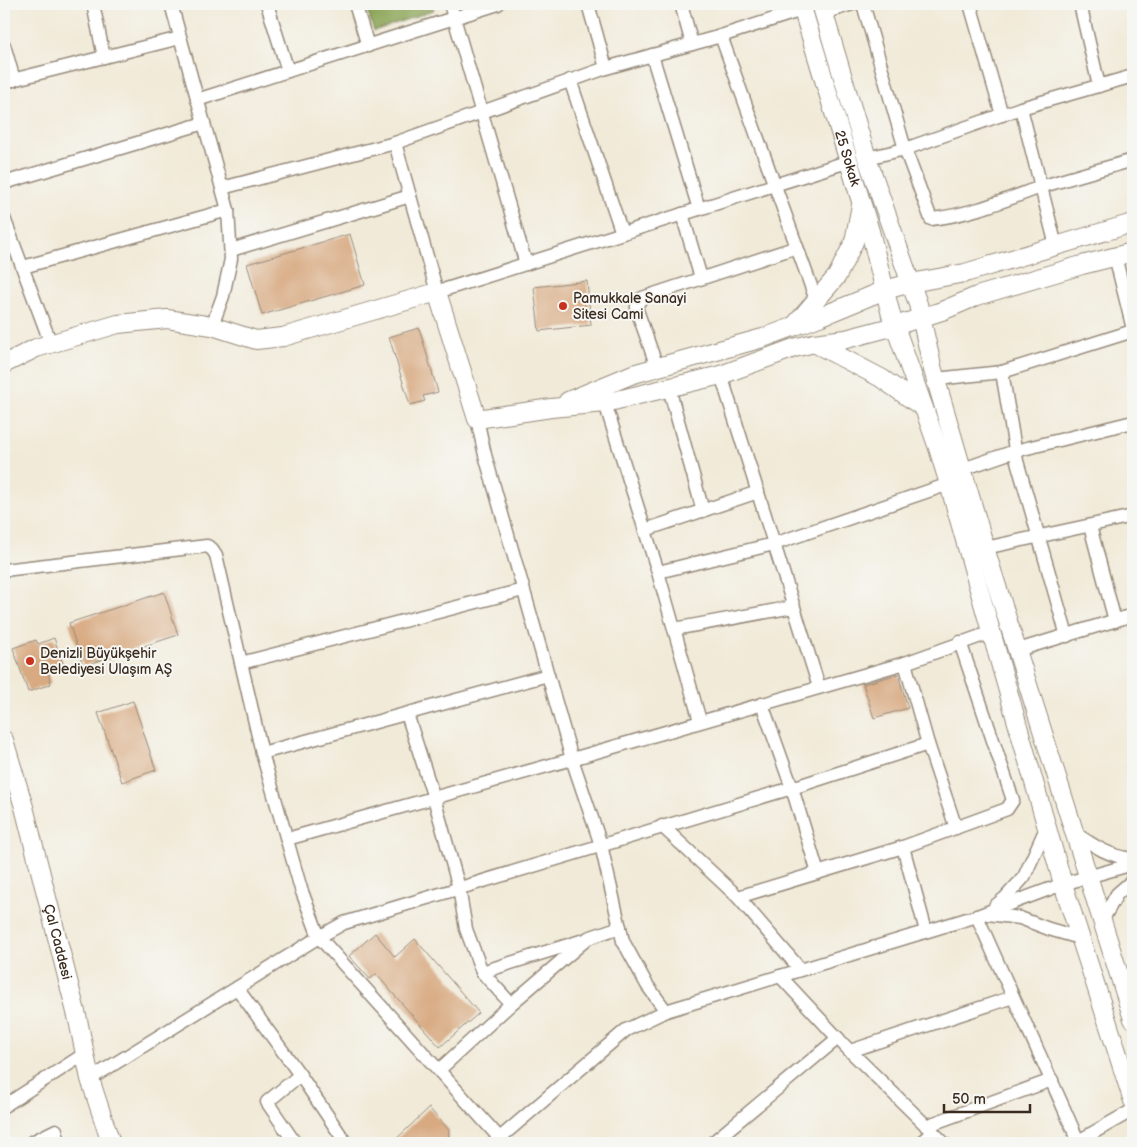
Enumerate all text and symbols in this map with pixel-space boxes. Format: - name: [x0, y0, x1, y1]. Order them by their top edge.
- street label: 25 Sokak: [831, 128, 864, 188]
- place label: Pamukkale Sanayi Sitesi Cami: [573, 290, 687, 323]
- marker: Pamukkale Sanayi Sitesi Cami: [557, 300, 569, 312]
- place label: Denizli Büyükşehir Belediyesi Ulaşım AŞ: [40, 645, 172, 678]
- marker: Denizli Büyükşehir Belediyesi Ulaşım AŞ: [24, 655, 36, 667]
- street label: Çal Caddesi: [40, 902, 76, 981]
- scale bar: [944, 1082, 1031, 1114]
- text: 50 m: [952, 1090, 986, 1109]

